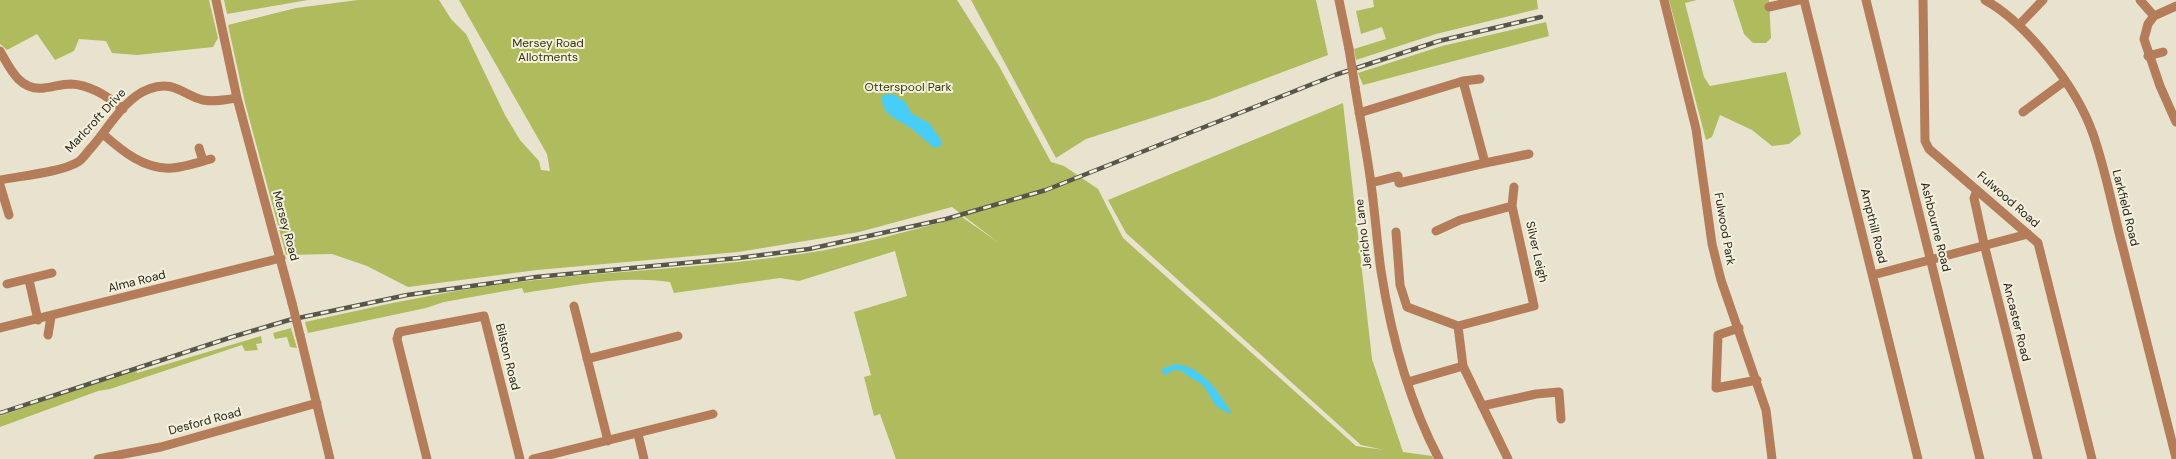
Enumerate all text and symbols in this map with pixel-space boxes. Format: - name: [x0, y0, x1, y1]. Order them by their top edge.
- park label: Mersey Road Allotments: [512, 37, 584, 65]
- park label: Otterspool Park: [864, 81, 952, 95]
- street label: Marlcroft Drive: [63, 86, 129, 156]
- street label: Larkfield Road: [2109, 168, 2141, 248]
- street label: Fulwood Road: [1974, 169, 2042, 231]
- street label: Ashbourne Road: [1917, 181, 1953, 273]
- street label: Ampthill Road: [1857, 187, 1889, 265]
- street label: Mersey Road: [269, 189, 301, 263]
- street label: Fulwood Park: [1711, 192, 1737, 266]
- street label: Jericho Lane: [1353, 198, 1375, 270]
- street label: Silver Leigh: [1522, 220, 1550, 284]
- street label: Alma Road: [107, 268, 167, 296]
- street label: Ancaster Road: [1999, 281, 2033, 363]
- street label: Bilston Road: [492, 322, 522, 392]
- street label: Desford Road: [167, 405, 243, 439]

